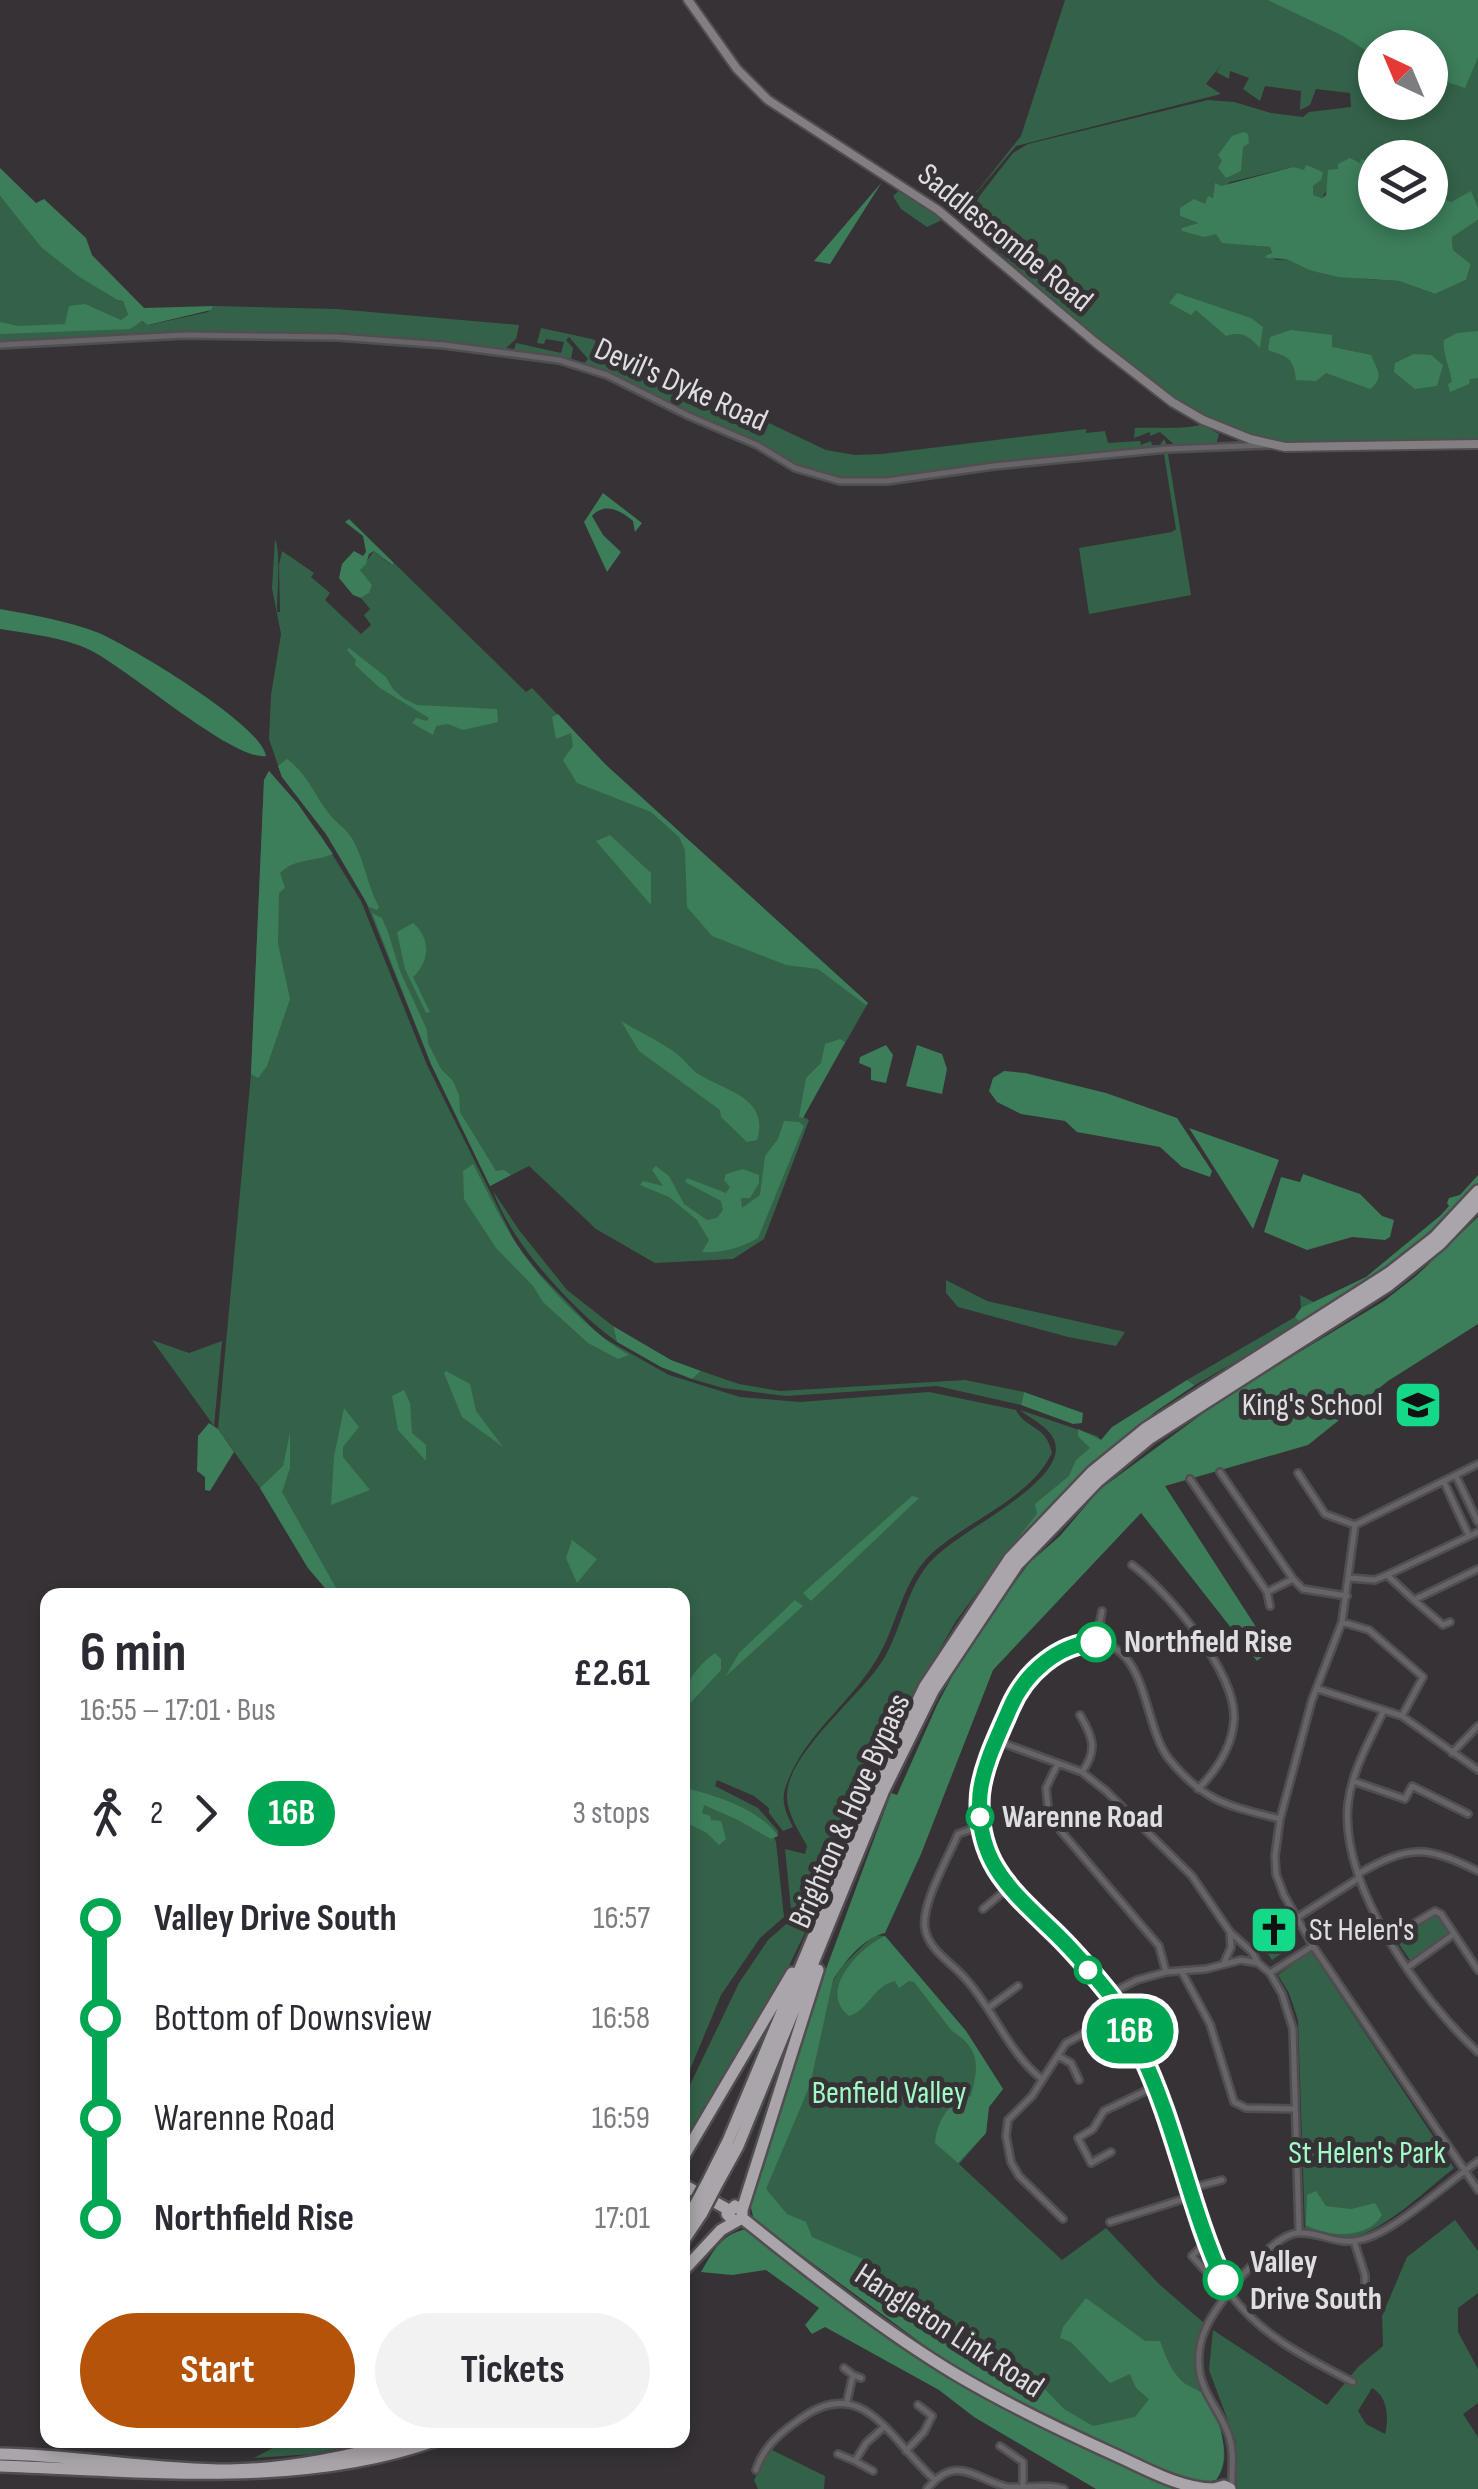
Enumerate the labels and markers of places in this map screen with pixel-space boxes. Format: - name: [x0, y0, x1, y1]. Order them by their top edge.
- school or university icon: King's School: [1392, 1379, 1444, 1431]
- place label: King's School: [1242, 1386, 1383, 1425]
- marker: Northfield Rise: [1077, 1623, 1115, 1661]
- place label: Northfield Rise: [1124, 1623, 1292, 1662]
- place label: Warenne Road: [1002, 1798, 1163, 1837]
- marker: Warenne Road: [967, 1804, 993, 1830]
- church icon: St Helen's: [1248, 1904, 1300, 1956]
- place label: St Helen's: [1309, 1911, 1415, 1950]
- unlabelled marker: [1075, 1957, 1101, 1983]
- place label: Valley Drive South: [1250, 2243, 1382, 2319]
- marker: Valley Drive South: [1204, 2261, 1242, 2299]

